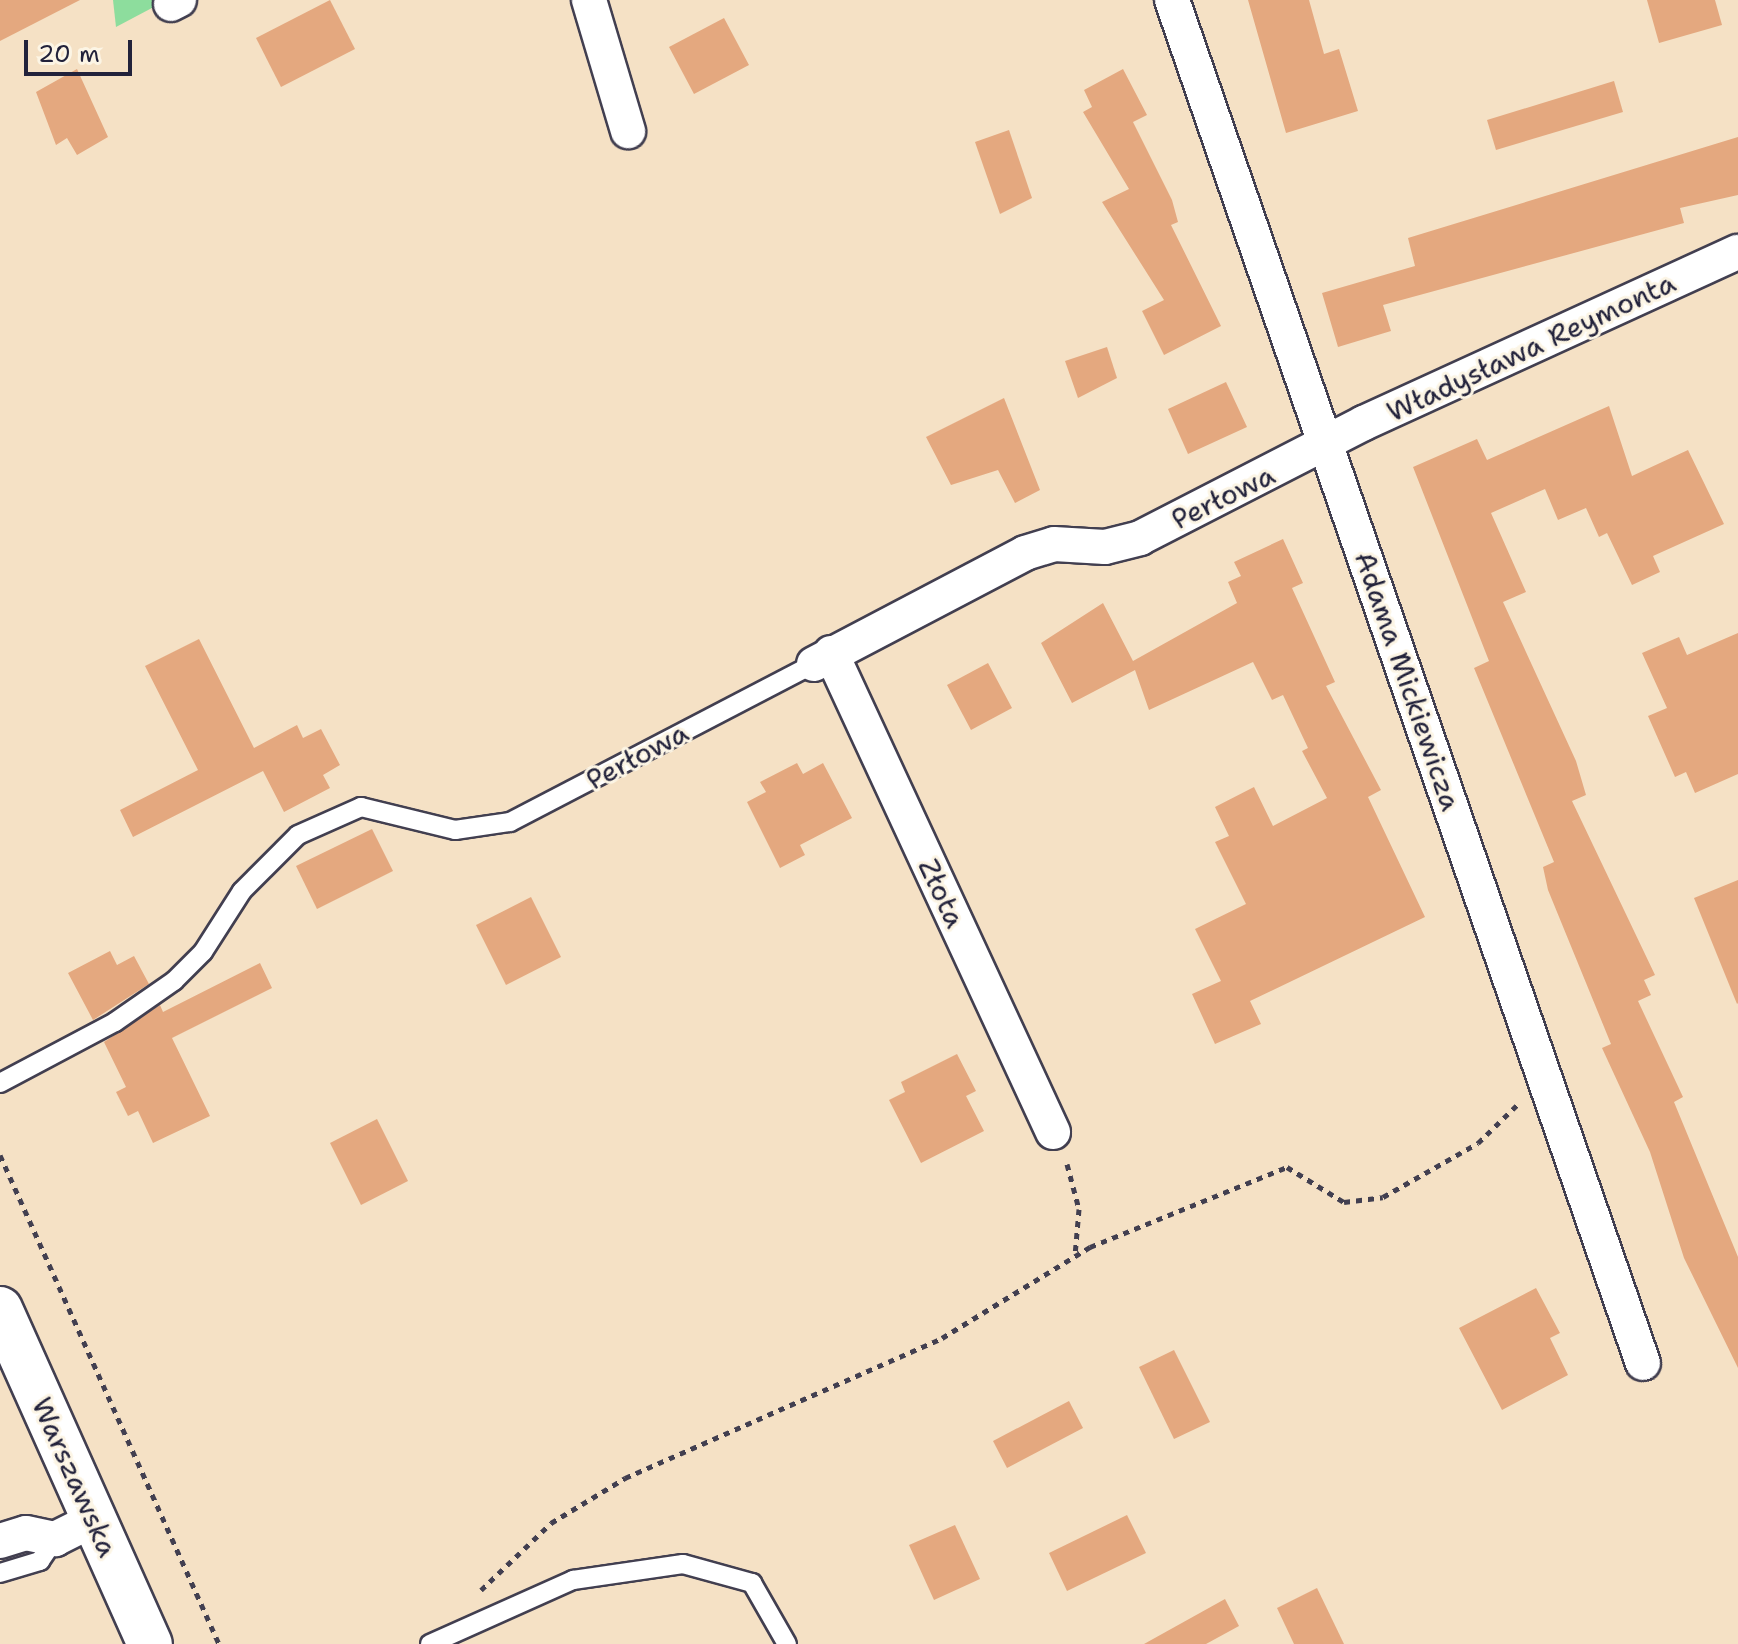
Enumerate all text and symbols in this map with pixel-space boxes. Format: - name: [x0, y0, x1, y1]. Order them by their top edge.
- scale bar: [28, 24, 136, 74]
- text: 20 m: [38, 38, 100, 70]
- street label: Władysława Reymonta: [1381, 265, 1681, 429]
- street label: Perłowa: [1166, 458, 1280, 536]
- street label: Adama Mickiewicza: [1348, 547, 1468, 815]
- street label: Perłowa: [580, 715, 694, 797]
- street label: Złota: [912, 853, 972, 933]
- street label: Warszawska: [25, 1392, 125, 1562]

